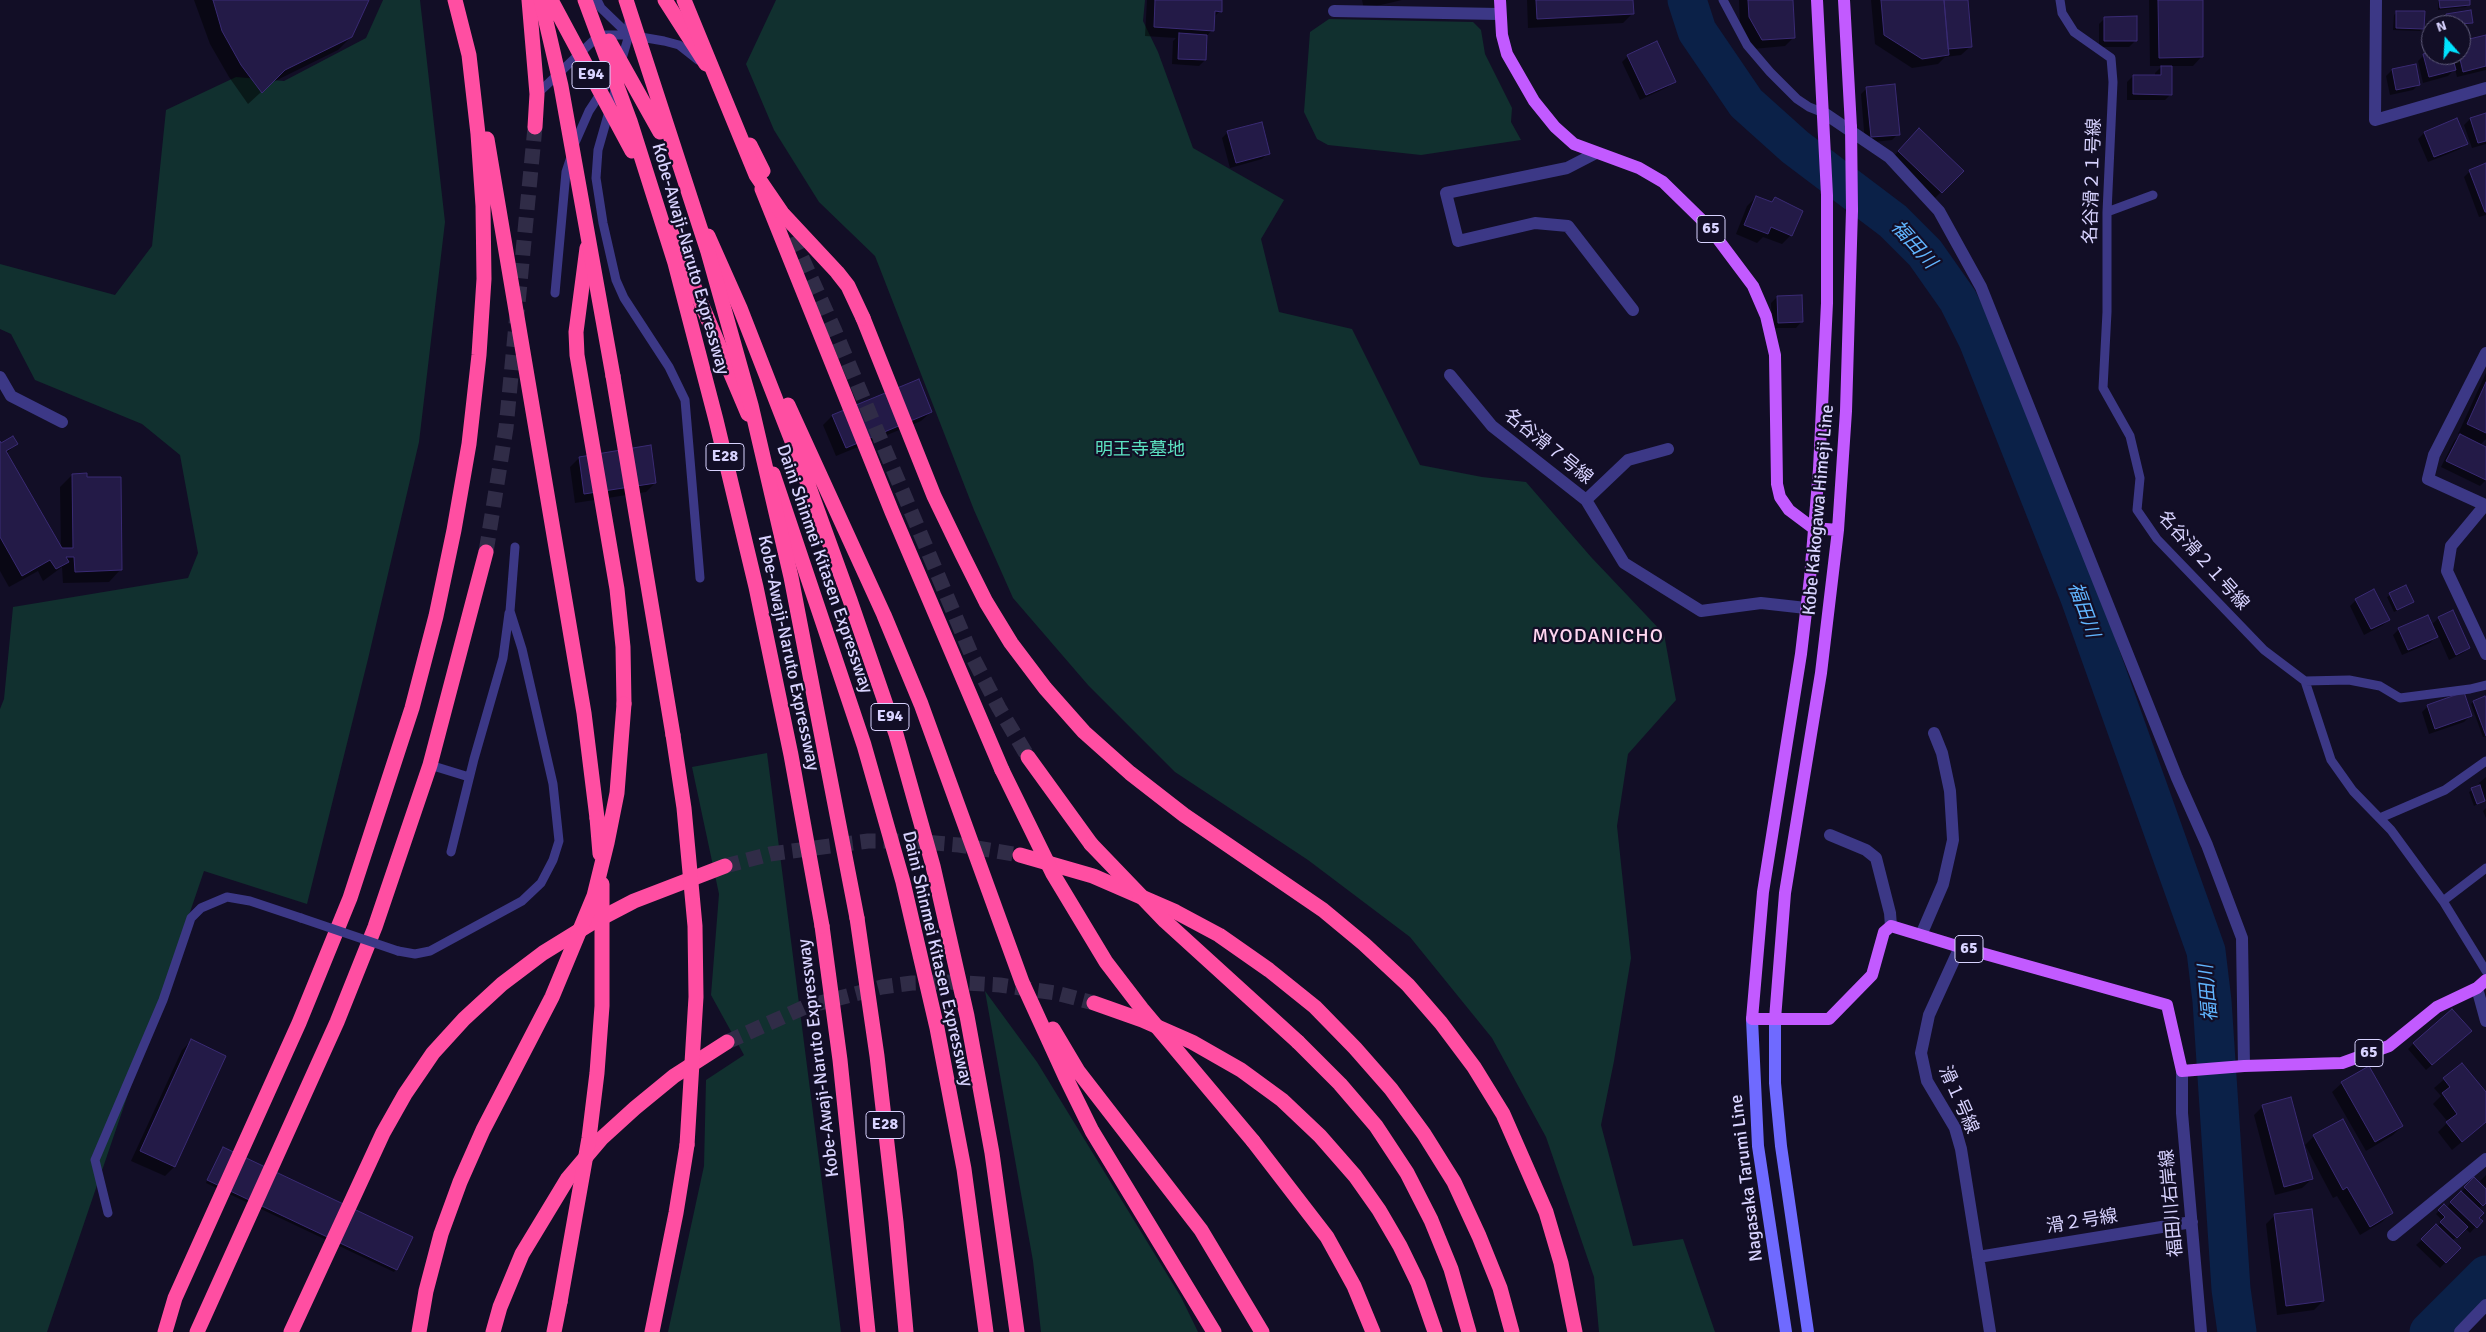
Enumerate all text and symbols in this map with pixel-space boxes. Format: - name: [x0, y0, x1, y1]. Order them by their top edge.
- north arrow: [2421, 15, 2471, 65]
- text: N: [2434, 17, 2449, 36]
- road number: E94: [572, 62, 610, 88]
- street label: 名谷滑２１号線: [2080, 118, 2106, 244]
- street label: Kobe-Awaji-Naruto Expressway: [647, 141, 733, 377]
- road number: 65: [1697, 215, 1725, 242]
- water label: 福田川: [1885, 216, 1941, 274]
- street label: Kobe Kakogawa Himeji Line: [1799, 404, 1839, 616]
- street label: 名谷滑７号線: [1499, 405, 1597, 489]
- park label: 明王寺墓地: [1095, 439, 1185, 461]
- street label: Daini Shinmei Kitasen Expressway: [771, 442, 877, 696]
- road number: E28: [706, 444, 744, 471]
- street label: 名谷滑２１号線: [2153, 507, 2253, 615]
- street label: Kobe-Awaji-Naruto Expressway: [752, 533, 824, 773]
- water label: 福田川: [2063, 579, 2103, 641]
- district label: MYODANICHO: [1531, 625, 1665, 649]
- road number: E94: [871, 704, 909, 730]
- street label: Daini Shinmei Kitasen Expressway: [897, 829, 977, 1089]
- road number: 65: [1955, 936, 1983, 962]
- street label: Kobe-Awaji-Naruto Expressway: [794, 938, 844, 1178]
- water label: 福田川: [2195, 964, 2223, 1022]
- road number: 65: [2355, 1040, 2383, 1066]
- street label: 滑１号線: [1933, 1063, 1983, 1137]
- street label: Nagasaka Tarumi Line: [1726, 1093, 1768, 1263]
- road number: E28: [866, 1112, 904, 1138]
- street label: 福田川右岸線: [2157, 1148, 2187, 1258]
- street label: 滑２号線: [2045, 1206, 2119, 1238]

